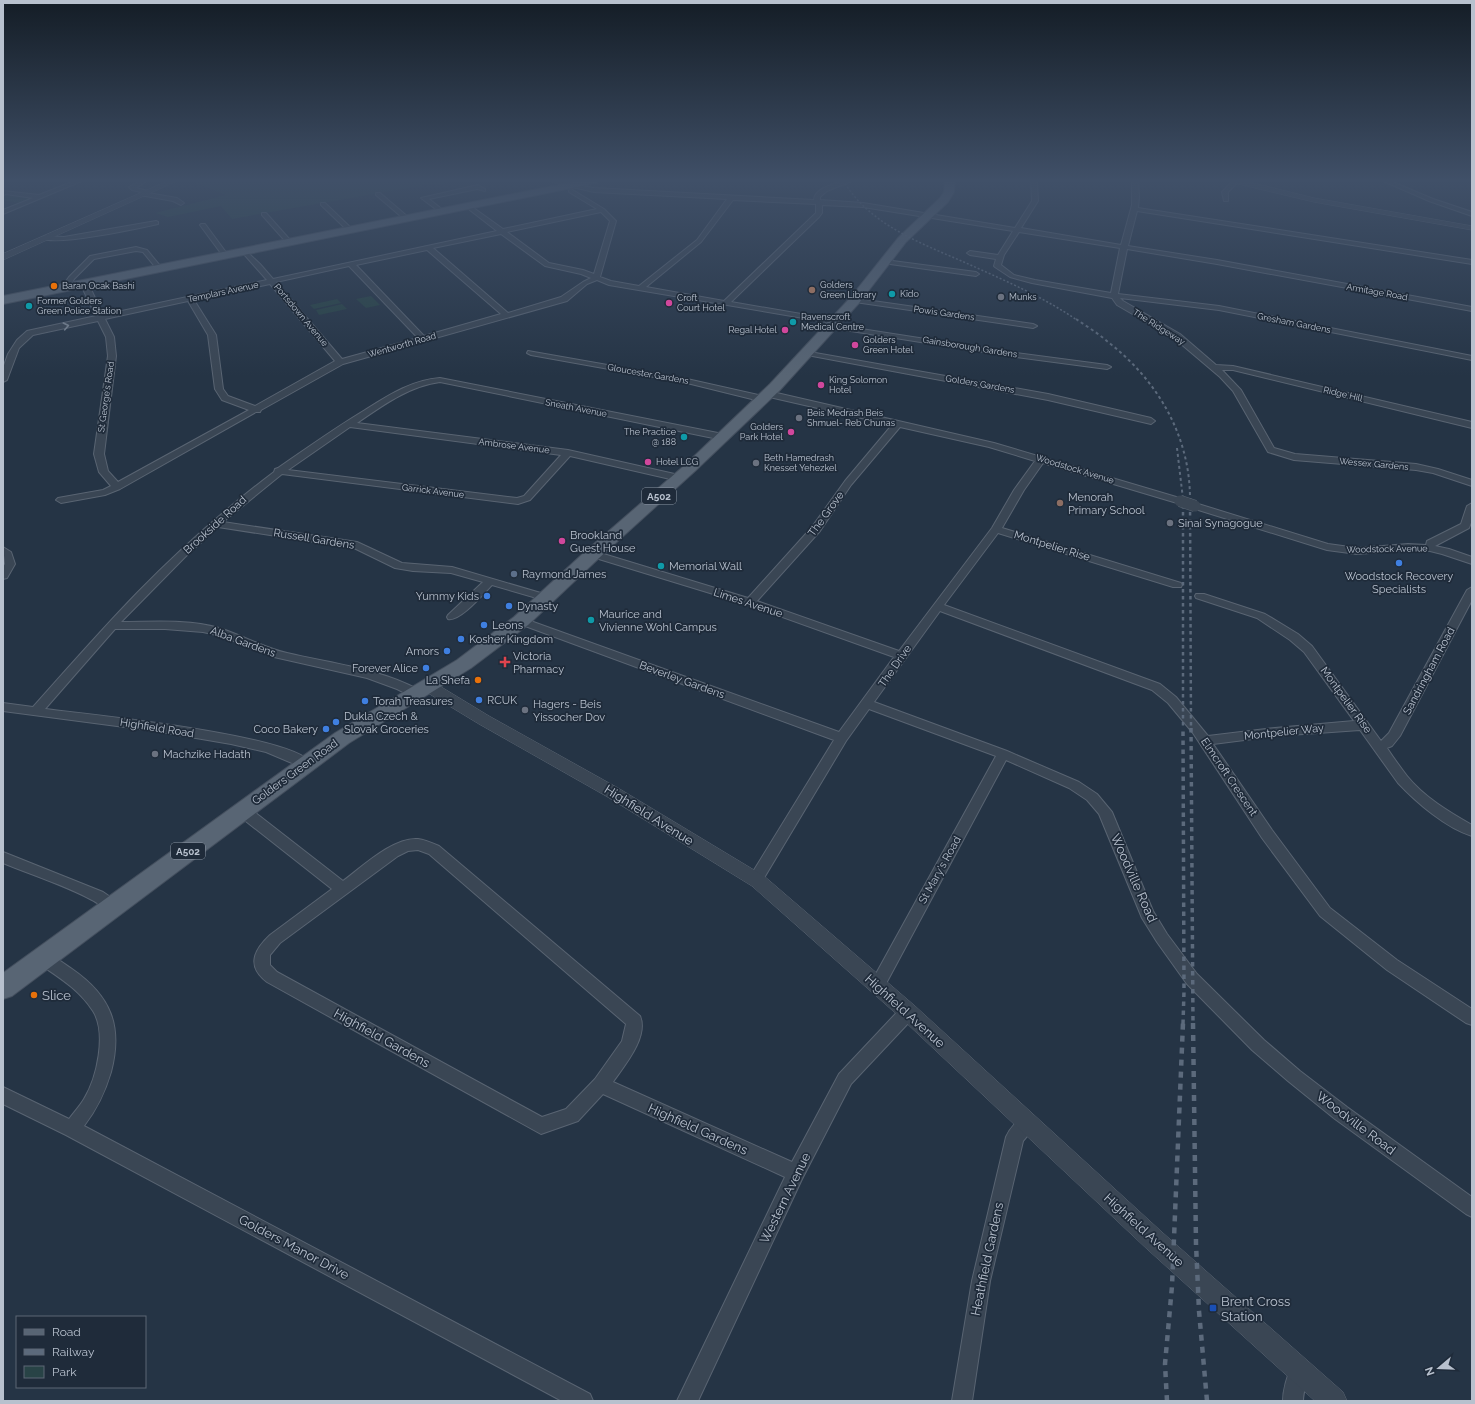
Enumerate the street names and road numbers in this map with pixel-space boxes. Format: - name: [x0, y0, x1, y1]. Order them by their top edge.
- street label: Templars Avenue: [187, 279, 260, 304]
- street label: Portsdown Avenue: [272, 282, 330, 349]
- street label: Armitage Road: [1346, 282, 1409, 302]
- street label: Powis Gardens: [913, 304, 976, 322]
- street label: The Ridgeway: [1131, 307, 1187, 347]
- street label: Gresham Gardens: [1256, 311, 1332, 335]
- street label: Wentworth Road: [367, 330, 437, 359]
- street label: Gainsborough Gardens: [922, 335, 1019, 360]
- street label: St George's Road: [96, 361, 116, 433]
- street label: Gloucester Gardens: [607, 362, 690, 386]
- street label: Golders Gardens: [945, 373, 1016, 395]
- street label: Ridge Hill: [1322, 385, 1364, 403]
- street label: Sneath Avenue: [544, 397, 608, 419]
- street label: Ambrose Avenue: [478, 437, 551, 455]
- street label: Woodstock Avenue: [1035, 452, 1116, 486]
- street label: Wessex Gardens: [1339, 456, 1410, 472]
- street label: Garrick Avenue: [401, 482, 466, 500]
- road number: A502: [642, 488, 676, 504]
- street label: The Grove: [805, 489, 847, 539]
- street label: Brookside Road: [181, 493, 249, 557]
- street label: Russell Gardens: [273, 526, 355, 552]
- street label: Montpelier Rise: [1012, 528, 1092, 564]
- street label: Woodstock Avenue: [1346, 543, 1428, 555]
- street label: Limes Avenue: [712, 586, 785, 620]
- street label: Alba Gardens: [209, 624, 277, 660]
- street label: Sandringham Road: [1400, 625, 1458, 717]
- street label: The Drive: [876, 642, 915, 690]
- street label: Beverley Gardens: [637, 659, 727, 701]
- street label: Montpelier Rise: [1318, 664, 1375, 736]
- street label: Highfield Road: [119, 716, 195, 740]
- street label: Montpelier Way: [1244, 721, 1324, 743]
- street label: Elmcroft Crescent: [1198, 735, 1260, 819]
- street label: Golders Green Road: [250, 736, 341, 807]
- street label: Highfield Avenue: [602, 782, 697, 849]
- street label: Woodville Road: [1108, 831, 1160, 925]
- street label: St Mary's Road: [916, 834, 964, 906]
- road number: A502: [171, 843, 205, 859]
- street label: Highfield Avenue: [862, 971, 948, 1051]
- street label: Highfield Gardens: [331, 1005, 433, 1071]
- street label: Woodville Road: [1313, 1088, 1399, 1158]
- street label: Highfield Gardens: [646, 1100, 750, 1158]
- street label: Western Avenue: [757, 1150, 814, 1246]
- street label: Highfield Avenue: [1101, 1190, 1187, 1270]
- street label: Heathfield Gardens: [968, 1201, 1006, 1317]
- street label: Golders Manor Drive: [236, 1212, 352, 1283]

